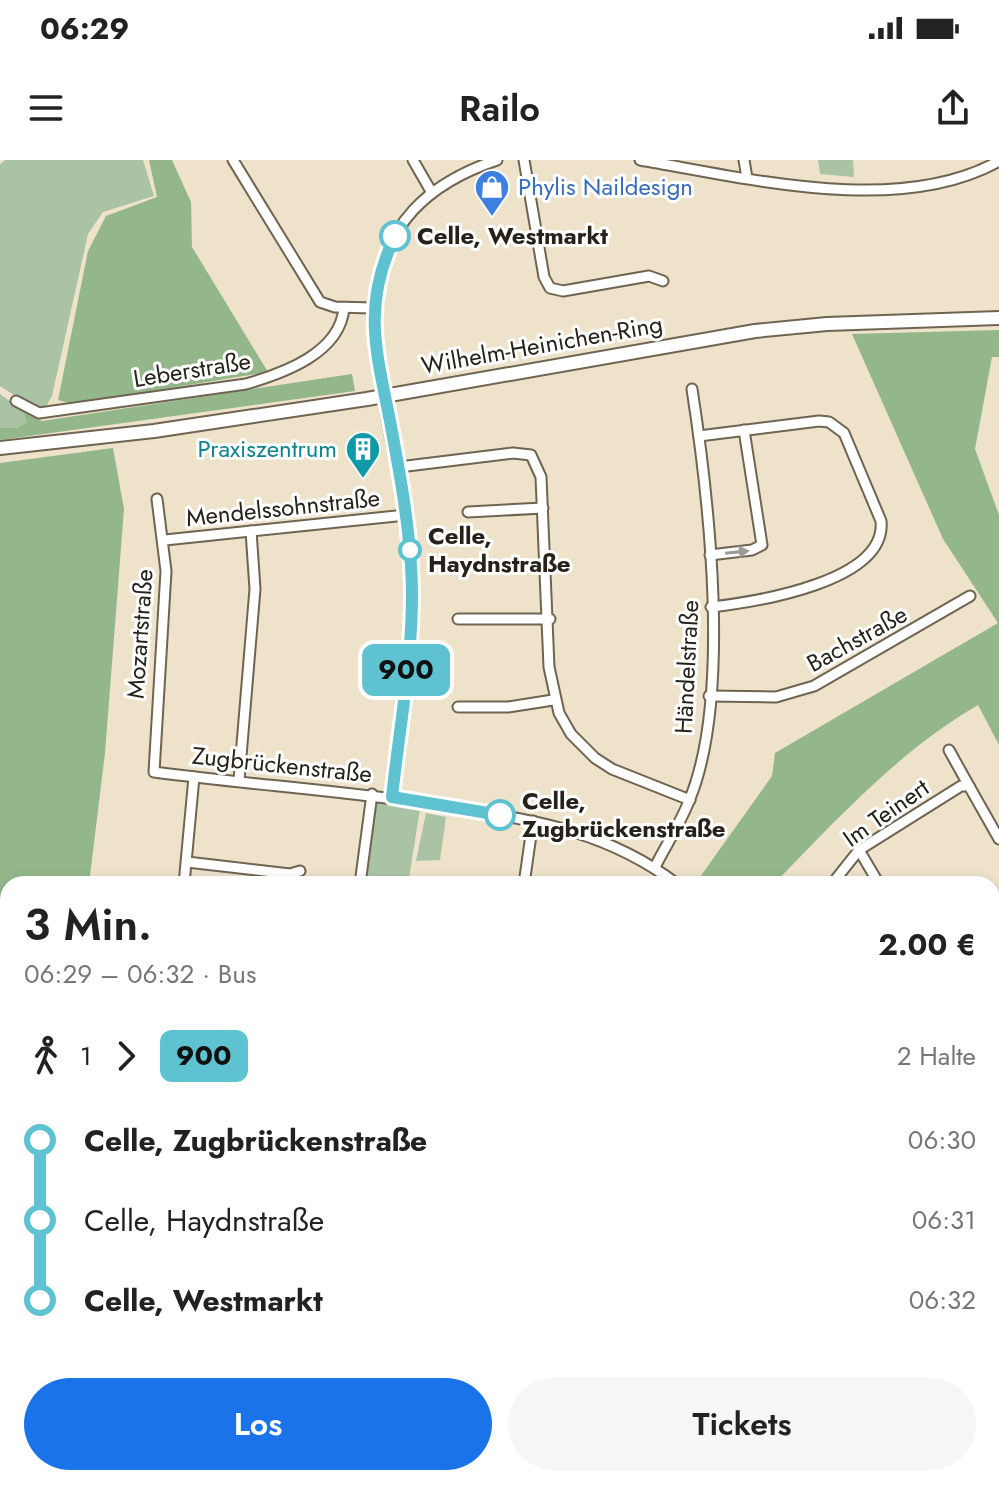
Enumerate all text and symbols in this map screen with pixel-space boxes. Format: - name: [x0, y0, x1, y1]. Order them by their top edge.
- text: 06:29: [40, 7, 129, 50]
- text: Railo: [459, 82, 540, 134]
- icon: menu: [24, 86, 68, 130]
- icon: share: [931, 86, 975, 130]
- shop icon: Phylis Naildesign: [473, 168, 511, 218]
- place label: Phylis Naildesign: [518, 169, 693, 204]
- place label: Celle, Westmarkt: [417, 218, 608, 253]
- marker: Celle, Westmarkt: [380, 221, 410, 251]
- street label: Wilhelm-Heinichen-Ring: [419, 306, 665, 383]
- street label: Leberstraße: [131, 343, 253, 396]
- building icon: Praxiszentrum: [344, 430, 382, 480]
- place label: Praxiszentrum: [198, 431, 337, 466]
- street label: Mendelssohnstraße: [184, 480, 382, 535]
- place label: Celle, Haydnstraße: [428, 518, 570, 581]
- marker: Celle, Haydnstraße: [399, 539, 421, 561]
- one-way arrow: [725, 546, 750, 559]
- street label: Mozartstraße: [118, 568, 161, 700]
- street label: Bachstraße: [800, 597, 913, 681]
- street label: Händelstraße: [666, 599, 707, 735]
- line badge: 900: [360, 644, 452, 696]
- text: 900: [378, 649, 434, 690]
- street label: Zugbrückenstraße: [190, 738, 374, 791]
- street label: Im Teinert: [835, 770, 936, 855]
- place label: Celle, Zugbrückenstraße: [522, 783, 726, 846]
- marker: Celle, Zugbrückenstraße: [485, 800, 515, 830]
- text: 3 Min.: [24, 893, 152, 957]
- text: 2.00 €: [878, 923, 976, 966]
- text: 06:29 – 06:32 · Bus: [24, 955, 256, 993]
- icon: walk: [24, 1034, 68, 1078]
- icon: forward: [104, 1034, 148, 1078]
- text: 900: [176, 1035, 232, 1076]
- text: 1: [80, 1037, 92, 1075]
- text: 2 Halte: [897, 1037, 976, 1075]
- text: Celle, Zugbrückenstraße: [84, 1119, 427, 1162]
- text: 06:30: [908, 1121, 976, 1159]
- text: Celle, Haydnstraße: [84, 1199, 324, 1242]
- text: 06:31: [912, 1201, 976, 1239]
- text: Celle, Westmarkt: [84, 1279, 323, 1322]
- text: 06:32: [909, 1281, 976, 1319]
- button: Los: [24, 1378, 492, 1470]
- button: Tickets: [508, 1378, 976, 1470]

